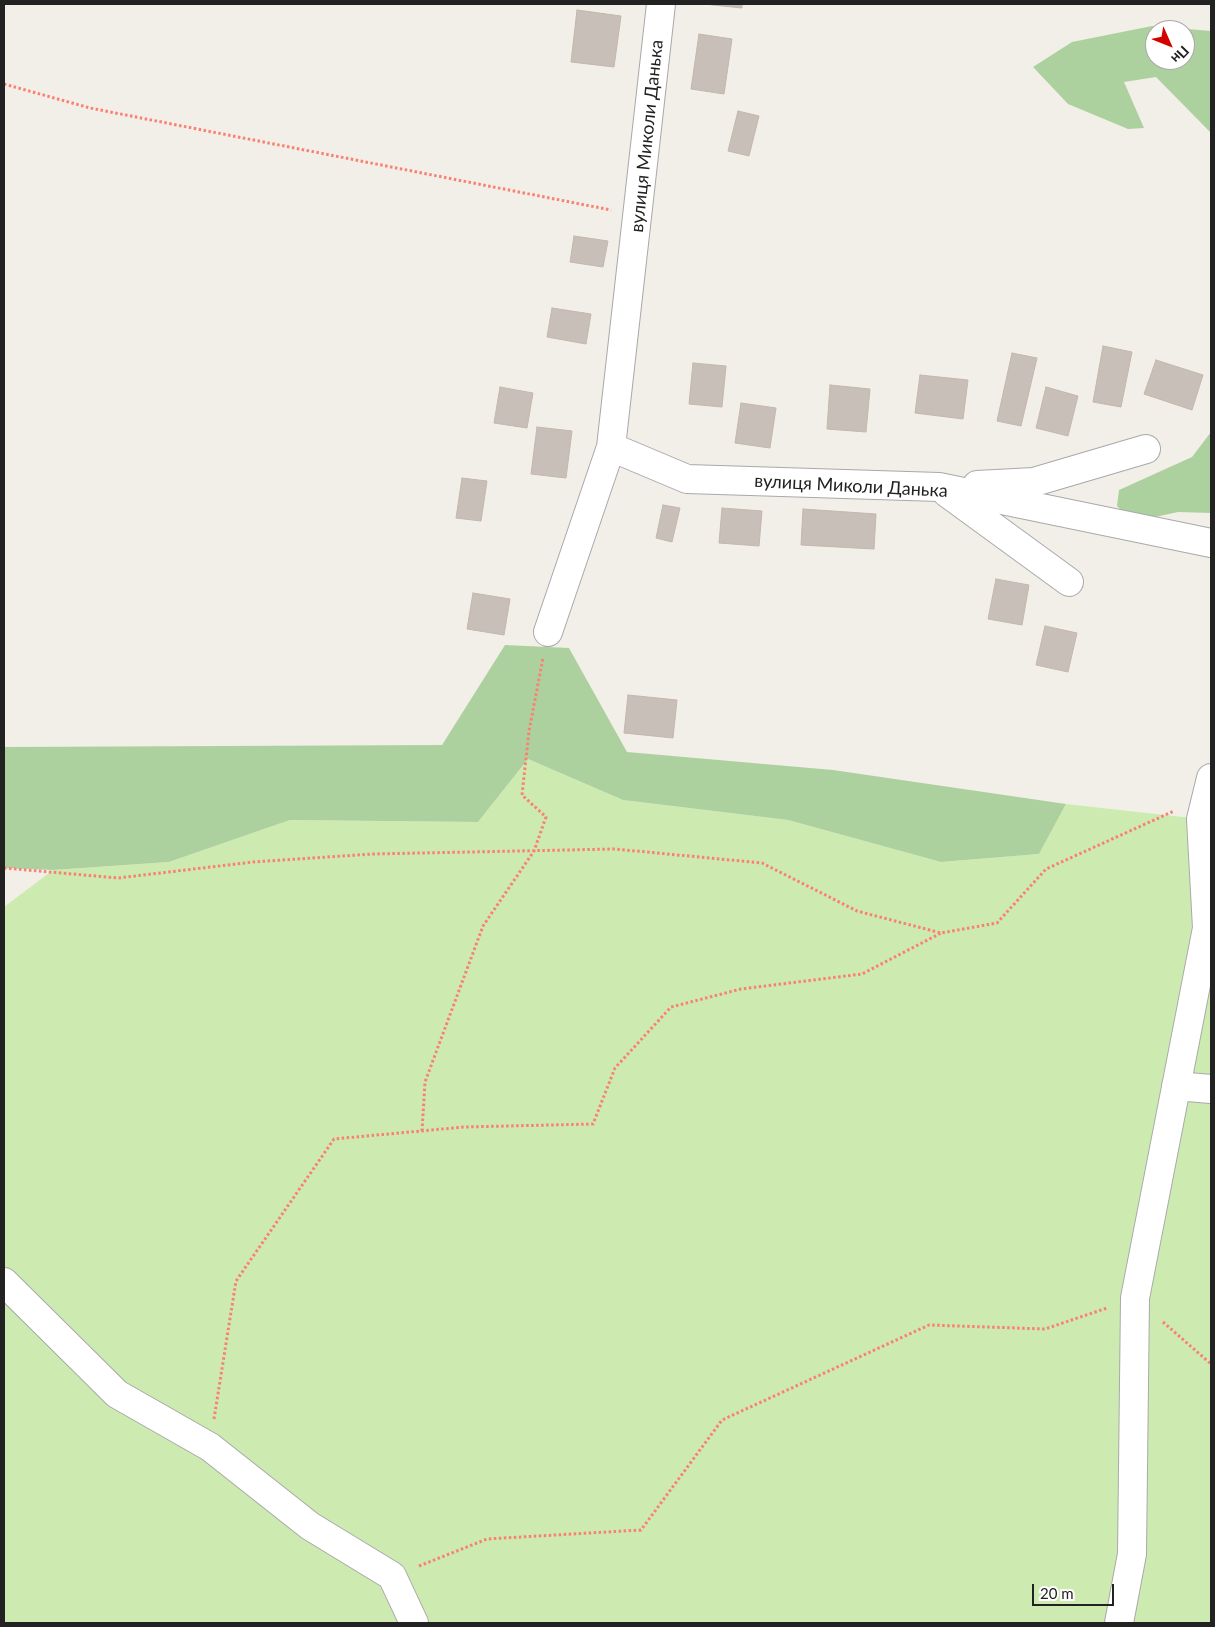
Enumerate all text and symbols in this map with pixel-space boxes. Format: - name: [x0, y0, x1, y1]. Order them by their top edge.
- north arrow: [1145, 20, 1195, 70]
- street label: вулиця Миколи Данька: [626, 39, 668, 233]
- text: Пн: [1168, 43, 1193, 68]
- street label: вулиця Миколи Данька: [754, 470, 948, 502]
- scale bar: [1035, 1574, 1118, 1606]
- text: 20 m: [1040, 1584, 1074, 1602]

